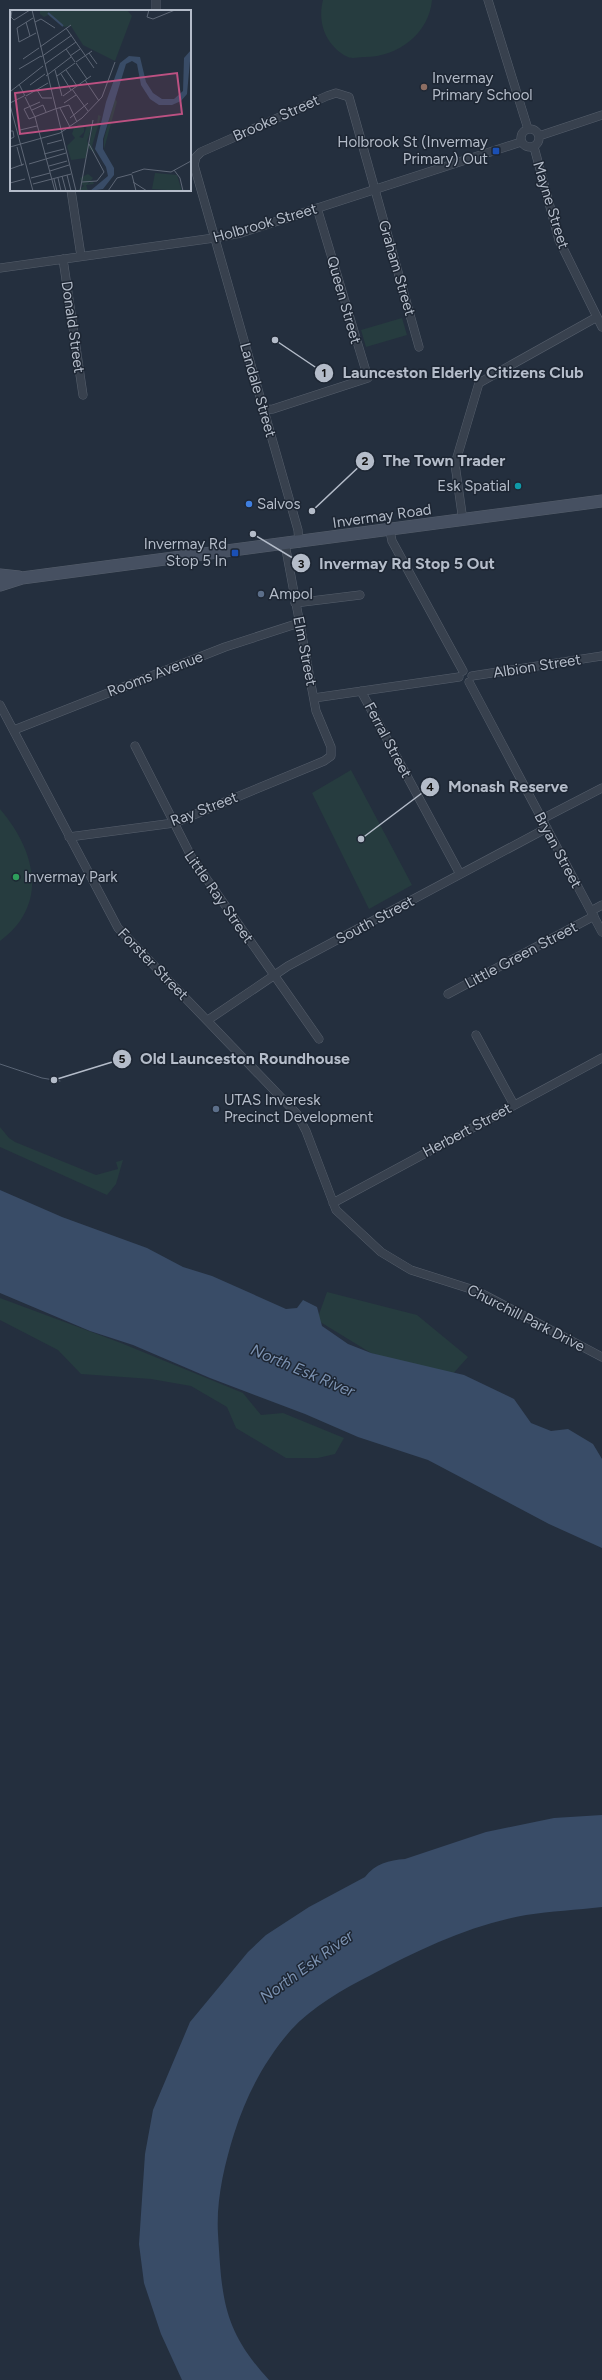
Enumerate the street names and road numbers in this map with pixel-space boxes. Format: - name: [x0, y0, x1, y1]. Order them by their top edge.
- street label: Brooke Street: [230, 91, 322, 145]
- street label: Mayne Street: [529, 159, 573, 251]
- street label: Holbrook Street: [211, 199, 319, 246]
- street label: Graham Street: [375, 218, 419, 318]
- street label: Queen Street: [323, 254, 365, 346]
- street label: Donald Street: [58, 280, 88, 375]
- street label: Landale Street: [236, 341, 280, 440]
- street label: Invermay Road: [331, 500, 433, 532]
- street label: Elm Street: [289, 615, 321, 688]
- street label: Rooms Avenue: [105, 648, 205, 700]
- street label: Albion Street: [492, 650, 582, 682]
- street label: Ferral Street: [361, 699, 416, 781]
- street label: Ray Street: [168, 788, 240, 830]
- street label: Bryan Street: [530, 809, 586, 891]
- street label: Little Ray Street: [181, 847, 258, 947]
- street label: South Street: [333, 892, 417, 948]
- street label: Little Green Street: [462, 918, 581, 992]
- street label: Forster Street: [114, 924, 192, 1004]
- street label: Herbert Street: [420, 1099, 515, 1161]
- street label: Churchill Park Drive: [464, 1281, 588, 1355]

